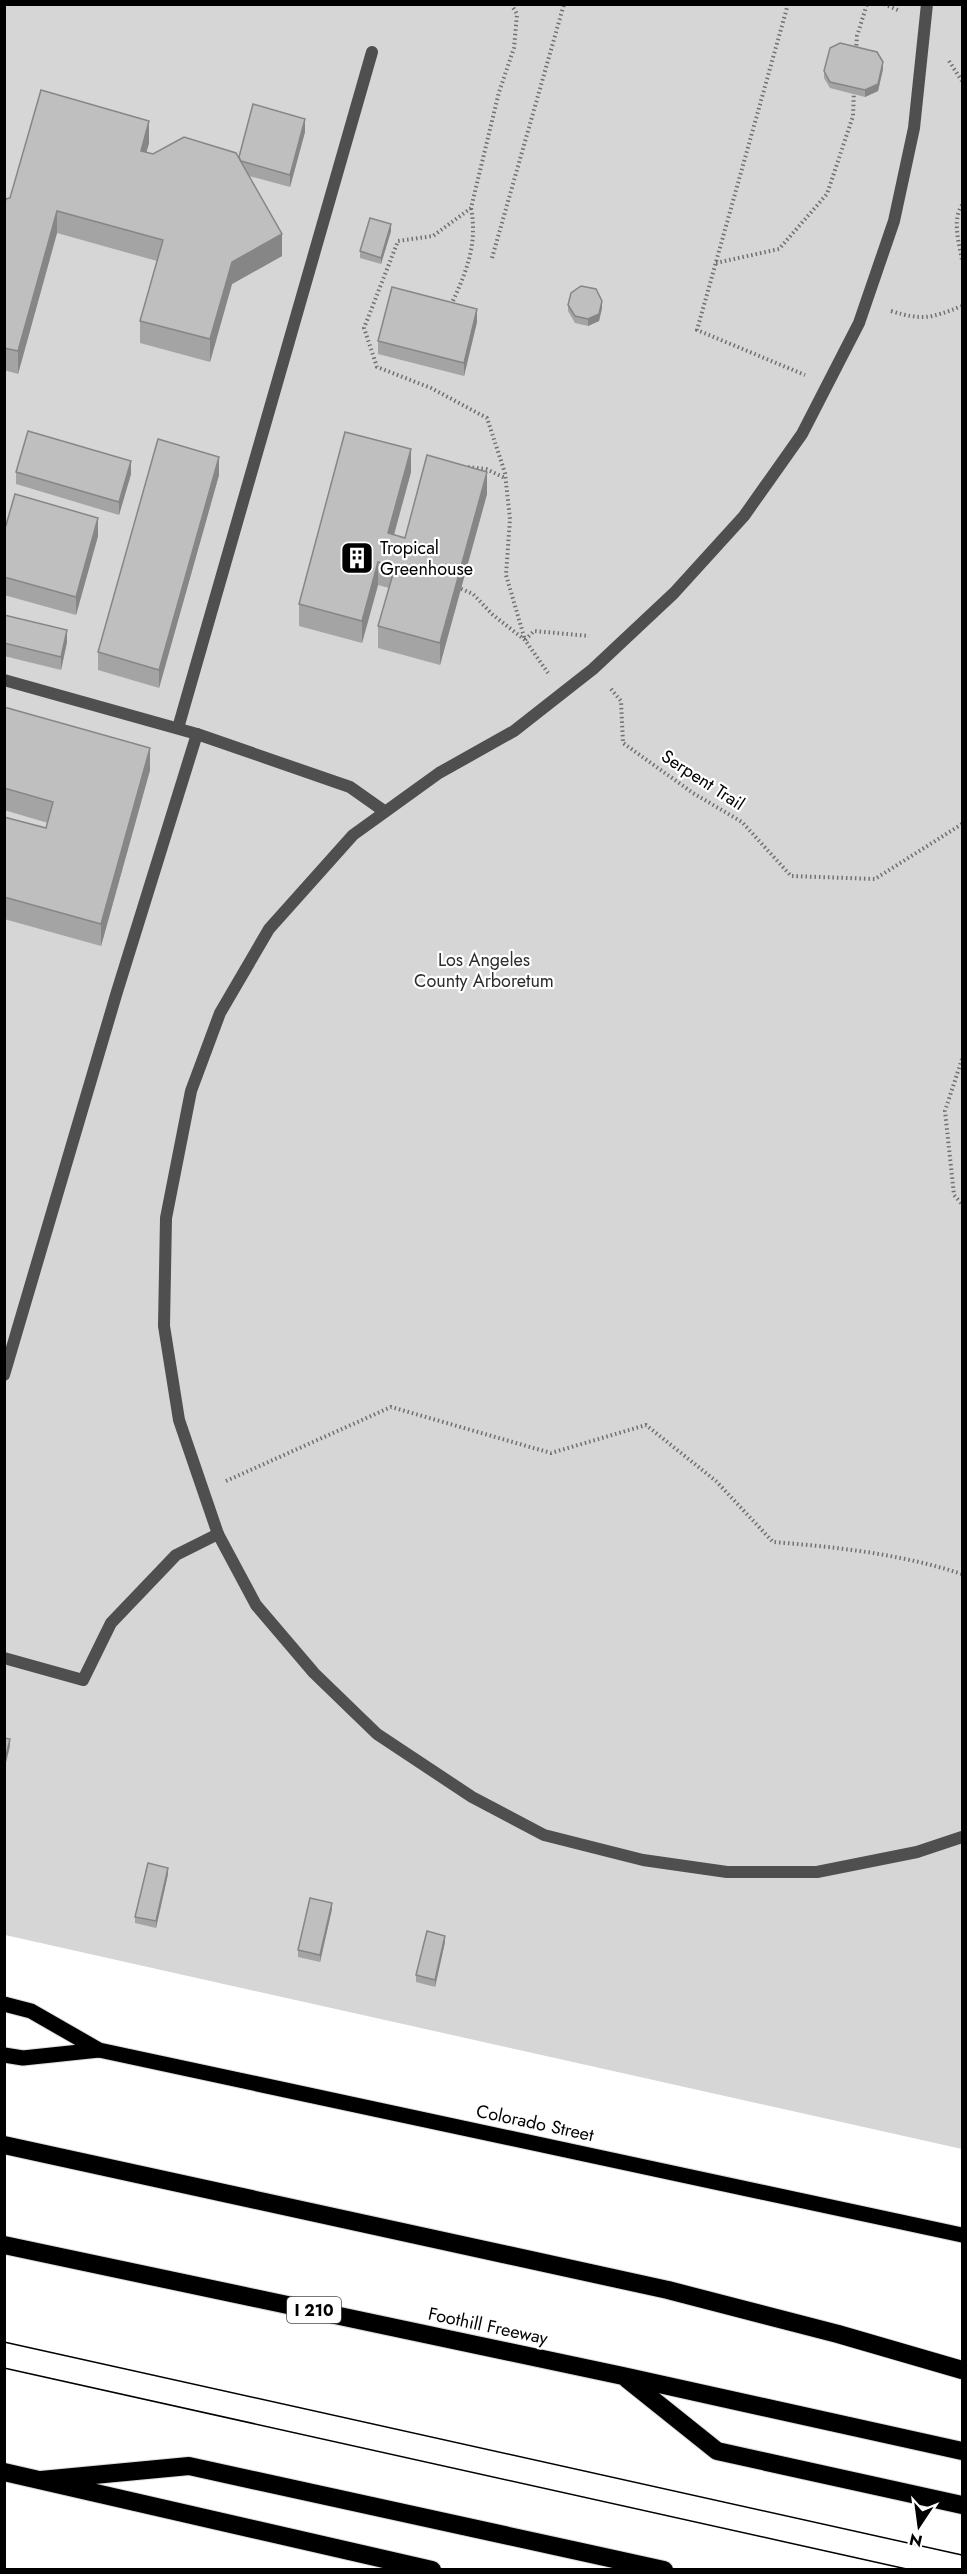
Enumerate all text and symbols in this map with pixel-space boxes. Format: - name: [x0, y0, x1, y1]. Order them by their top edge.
- place label: Tropical Greenhouse: [380, 535, 473, 582]
- building icon: Tropical Greenhouse: [339, 540, 375, 576]
- street label: Serpent Trail: [656, 743, 750, 817]
- park label: Los Angeles County Arboretum: [414, 947, 554, 994]
- street label: Colorado Street: [474, 2098, 597, 2148]
- road number: I 210: [287, 2297, 341, 2323]
- street label: Foothill Freeway: [426, 2301, 550, 2351]
- north arrow: [889, 2496, 949, 2556]
- text: N: [907, 2527, 925, 2553]

